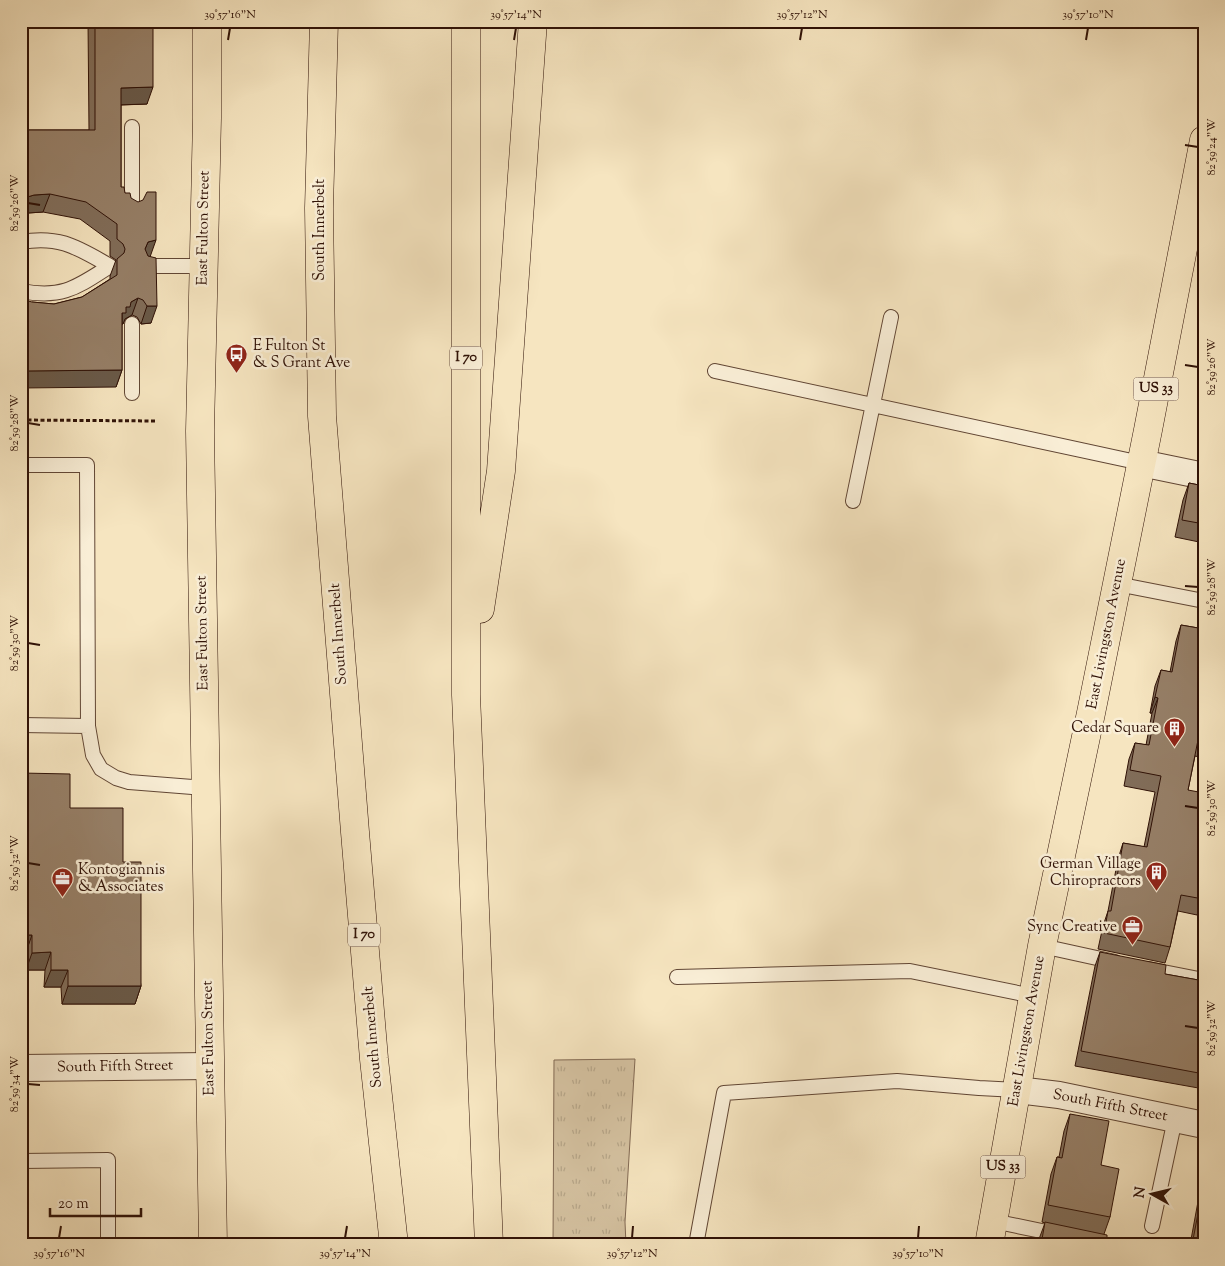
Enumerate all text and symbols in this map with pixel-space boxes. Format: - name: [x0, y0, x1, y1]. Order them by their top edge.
- text: 39°57'16"N: [204, 6, 256, 24]
- text: 39°57'14"N: [490, 6, 542, 24]
- text: 39°57'12"N: [777, 6, 828, 24]
- text: 39°57'10"N: [1062, 6, 1114, 24]
- text: 82°59'24"W: [1203, 118, 1221, 176]
- street label: East Fulton Street: [192, 170, 216, 286]
- text: 82°59'26"W: [6, 174, 24, 232]
- street label: South Innerbelt: [310, 179, 331, 281]
- place label: E Fulton St & S Grant Ave: [253, 336, 350, 374]
- text: 82°59'26"W: [1203, 338, 1221, 396]
- bus stop icon: E Fulton St & S Grant Ave: [225, 343, 249, 374]
- road number: I 70: [450, 346, 482, 369]
- road number: US 33: [1134, 378, 1178, 400]
- text: 82°59'28"W: [6, 394, 24, 452]
- street label: East Livingston Avenue: [1082, 557, 1132, 711]
- text: 82°59'28"W: [1203, 558, 1221, 616]
- street label: East Fulton Street: [191, 575, 215, 691]
- street label: South Innerbelt: [325, 582, 353, 686]
- text: 82°59'30"W: [6, 614, 24, 671]
- building icon: Cedar Square: [1163, 716, 1187, 747]
- place label: Cedar Square: [1071, 718, 1159, 739]
- text: 82°59'30"W: [1203, 779, 1221, 836]
- text: 82°59'32"W: [6, 834, 24, 891]
- place label: German Village Chiropractors: [1040, 854, 1141, 892]
- place label: Kontogiannis & Associates: [78, 860, 165, 898]
- building icon: German Village Chiropractors: [1145, 861, 1169, 892]
- office icon: Kontogiannis & Associates: [50, 867, 74, 898]
- office icon: Sync Creative: [1121, 915, 1145, 946]
- place label: Sync Creative: [1027, 917, 1117, 938]
- road number: I 70: [348, 924, 380, 946]
- street label: East Livingston Avenue: [1003, 954, 1051, 1108]
- street label: East Fulton Street: [197, 980, 221, 1096]
- street label: South Innerbelt: [358, 985, 388, 1089]
- text: 82°59'32"W: [1203, 999, 1221, 1056]
- text: 82°59'34"W: [6, 1055, 24, 1112]
- street label: South Fifth Street: [57, 1055, 173, 1079]
- street label: South Fifth Street: [1051, 1085, 1169, 1127]
- road number: US 33: [980, 1156, 1026, 1178]
- north arrow: [1128, 1168, 1178, 1218]
- scale bar: [50, 1186, 141, 1218]
- text: N: [1130, 1186, 1152, 1199]
- text: 20 m: [58, 1194, 89, 1215]
- text: 39°57'16"N: [33, 1245, 85, 1263]
- text: 39°57'14"N: [319, 1245, 371, 1263]
- text: 39°57'12"N: [607, 1245, 658, 1263]
- text: 39°57'10"N: [892, 1245, 944, 1263]

